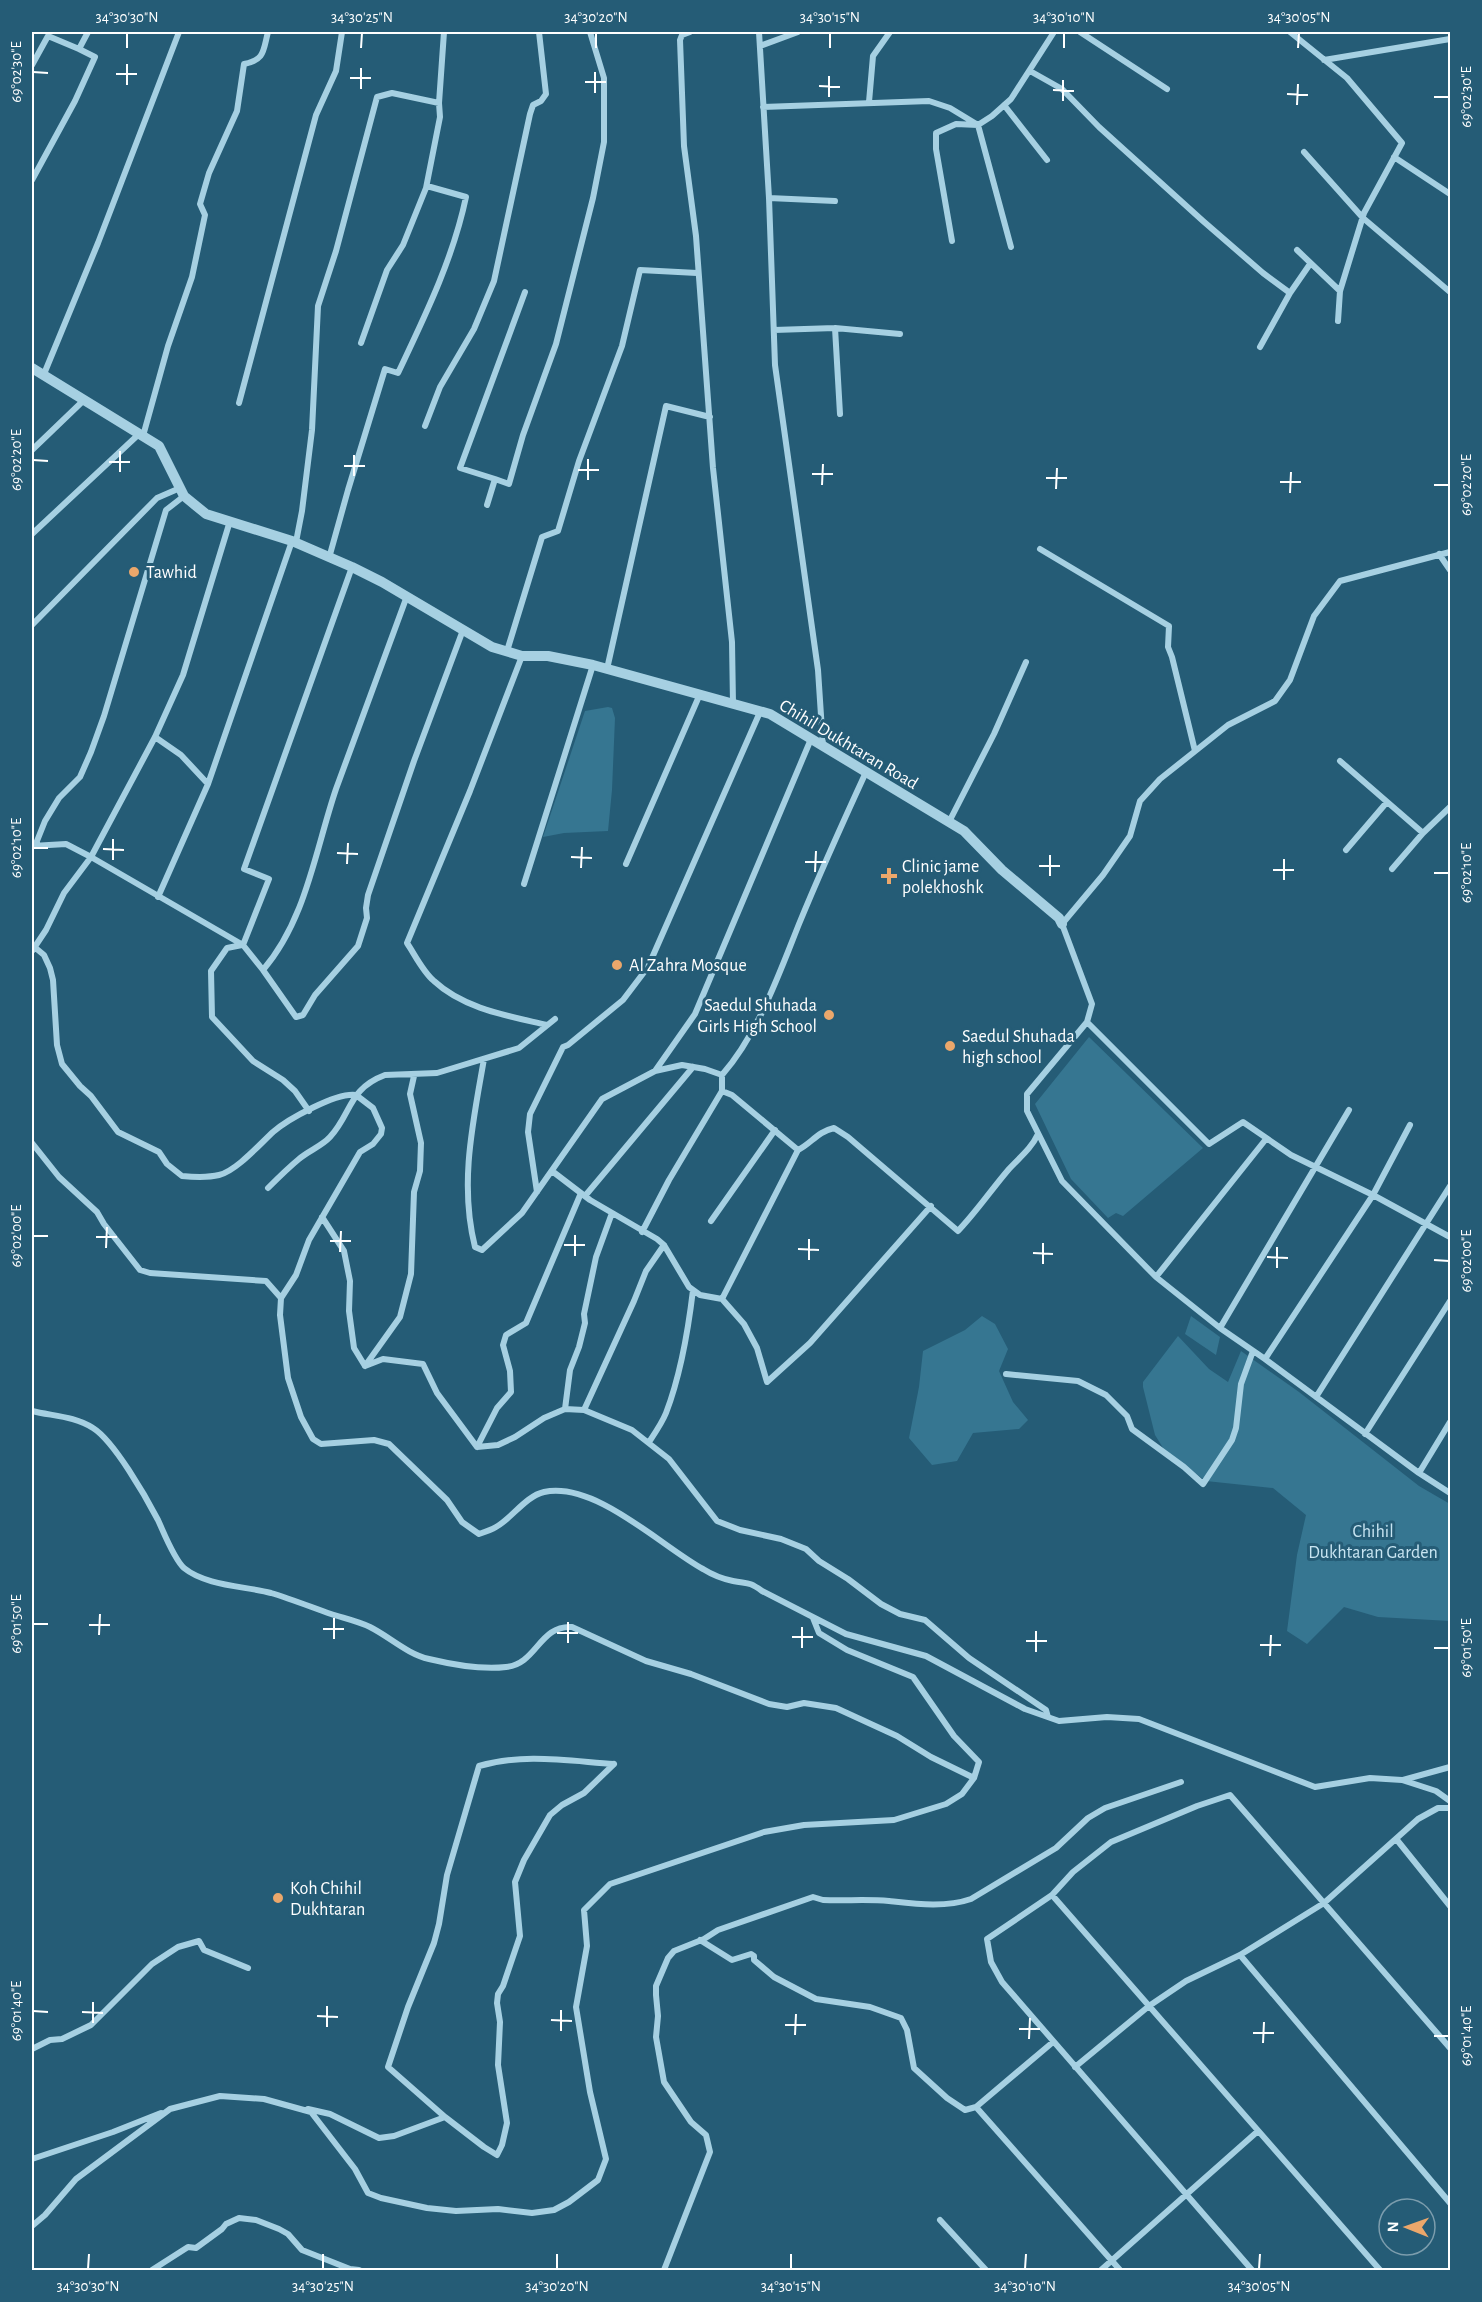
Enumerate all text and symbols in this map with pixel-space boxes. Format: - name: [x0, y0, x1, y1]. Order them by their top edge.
- text: 34°30'30"N: [96, 10, 158, 25]
- text: 34°30'25"N: [331, 10, 393, 25]
- text: 34°30'20"N: [564, 10, 628, 25]
- text: 34°30'15"N: [800, 10, 860, 25]
- text: 34°30'10"N: [1033, 10, 1095, 25]
- text: 34°30'05"N: [1267, 10, 1331, 25]
- text: 69°02'30"E: [9, 41, 24, 103]
- text: 69°02'30"E: [1459, 66, 1474, 128]
- text: 69°02'20"E: [9, 429, 24, 491]
- text: 69°02'20"E: [1459, 454, 1474, 516]
- place label: Tawhid: [146, 564, 197, 582]
- marker: Tawhid: [127, 565, 141, 579]
- street label: Chihil Dukhtaran Road: [776, 696, 921, 793]
- text: 69°02'10"E: [9, 818, 24, 878]
- text: 69°02'10"E: [1459, 843, 1474, 903]
- place label: Clinic jame polekhoshk: [902, 858, 984, 897]
- marker: Clinic jame polekhoshk: [880, 867, 898, 885]
- place label: Al Zahra Mosque: [629, 957, 747, 975]
- marker: Al Zahra Mosque: [610, 958, 624, 972]
- place label: Saedul Shuhada Girls High School: [698, 997, 817, 1036]
- marker: Saedul Shuhada Girls High School: [822, 1008, 836, 1022]
- place label: Saedul Shuhada high school: [962, 1028, 1075, 1067]
- marker: Saedul Shuhada high school: [943, 1039, 957, 1053]
- text: 69°02'00"E: [9, 1204, 24, 1268]
- text: 69°02'00"E: [1459, 1229, 1474, 1293]
- park label: Chihil Dukhtaran Garden: [1308, 1523, 1438, 1562]
- text: 69°01'50"E: [9, 1594, 24, 1654]
- text: 69°01'50"E: [1459, 1618, 1474, 1678]
- place label: Koh Chihil Dukhtaran: [290, 1880, 365, 1919]
- marker: Koh Chihil Dukhtaran: [271, 1891, 285, 1905]
- text: 69°01'40"E: [9, 1981, 24, 2041]
- text: 69°01'40"E: [1459, 2006, 1474, 2066]
- north arrow: [1377, 2197, 1437, 2257]
- text: N: [1385, 2221, 1401, 2232]
- text: 34°30'30"N: [57, 2279, 119, 2294]
- text: 34°30'25"N: [292, 2279, 354, 2294]
- text: 34°30'20"N: [525, 2279, 589, 2294]
- text: 34°30'15"N: [761, 2279, 821, 2294]
- text: 34°30'10"N: [994, 2279, 1056, 2294]
- text: 34°30'05"N: [1227, 2279, 1291, 2294]

